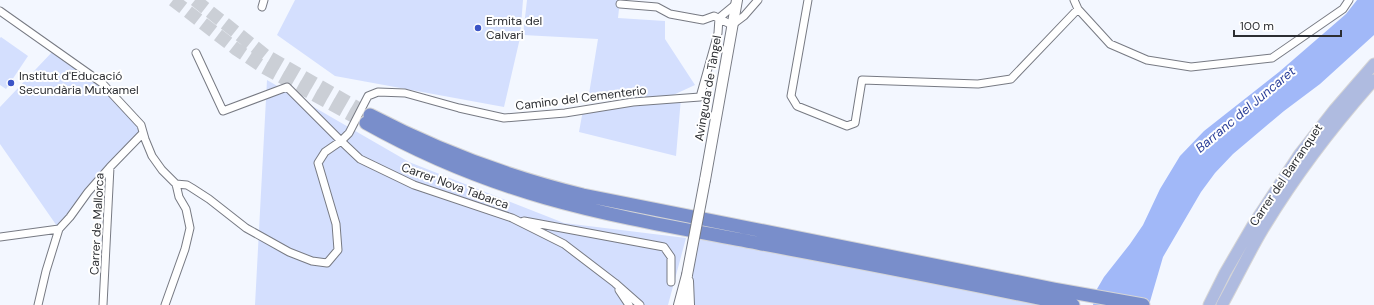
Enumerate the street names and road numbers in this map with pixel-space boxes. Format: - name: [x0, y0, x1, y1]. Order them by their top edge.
- street label: Avinguda de Tàngel: [691, 34, 725, 142]
- street label: Camino del Cementerio: [515, 82, 647, 114]
- street label: Carrer del Barranquet: [1246, 120, 1326, 229]
- street label: Carrer Nova Tabarca: [399, 159, 511, 213]
- street label: Carrer de Mallorca: [86, 172, 108, 276]

